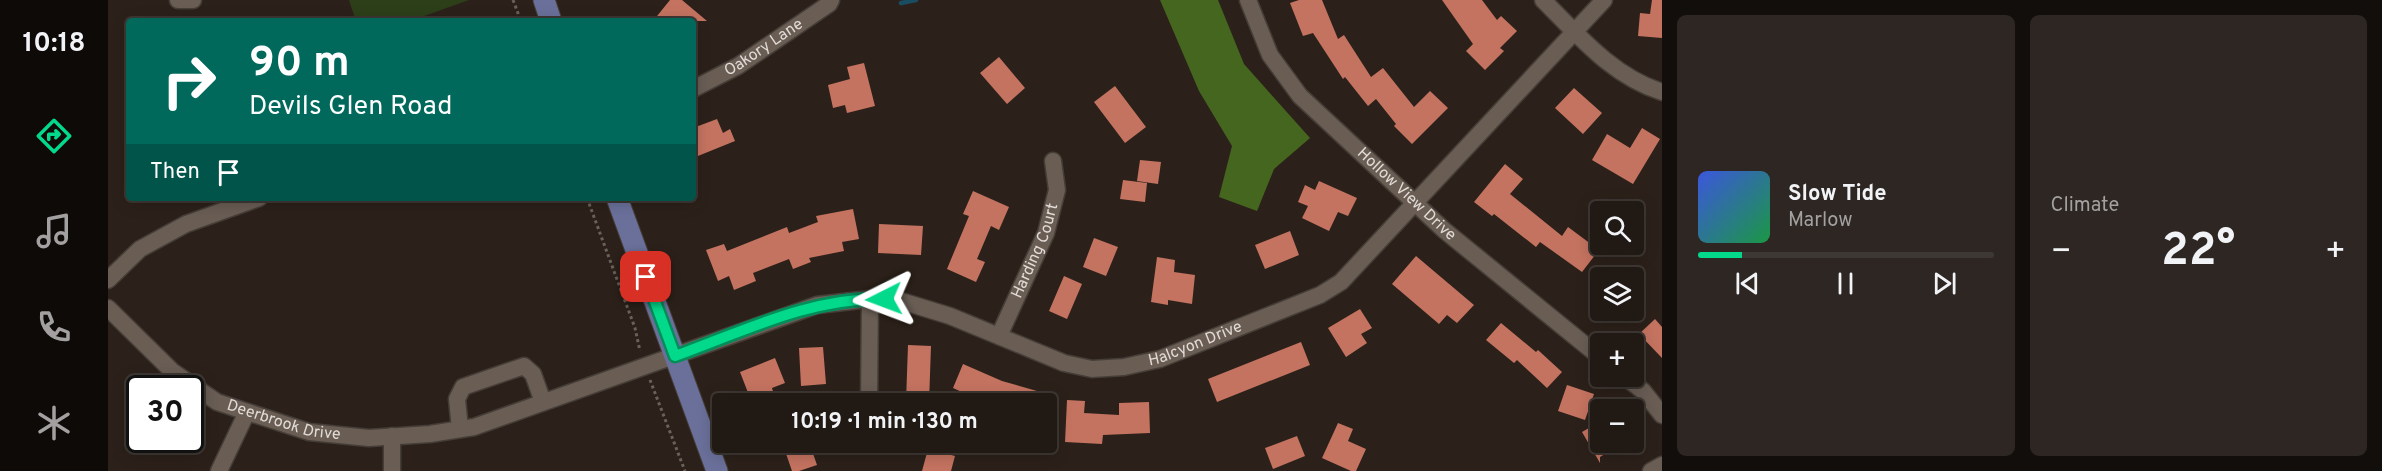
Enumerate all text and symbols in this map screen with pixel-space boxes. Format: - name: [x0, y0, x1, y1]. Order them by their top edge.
- street label: Oakory Lane: [721, 14, 807, 81]
- text: 10:18: [23, 27, 85, 61]
- text: 90 m: [249, 38, 350, 91]
- icon: right: [150, 42, 228, 120]
- text: Devils Glen Road: [249, 90, 452, 124]
- icon: directions: [33, 115, 75, 157]
- street label: Hollow View Drive: [1352, 144, 1460, 246]
- icon: arrive: [212, 156, 245, 189]
- text: Then: [150, 159, 200, 186]
- text: Slow Tide: [1788, 181, 1887, 208]
- text: Climate: [2051, 193, 2119, 219]
- street label: Harding Court: [1007, 201, 1063, 302]
- map controls: [1590, 201, 1644, 453]
- button: search: [1590, 201, 1644, 255]
- text: Marlow: [1788, 208, 1852, 234]
- icon: music: [33, 210, 75, 252]
- text: 22°: [2161, 224, 2235, 281]
- text: −: [2051, 232, 2072, 274]
- text: +: [2325, 232, 2346, 274]
- pin: [620, 251, 671, 302]
- icon: arrive: [629, 260, 662, 293]
- position arrow: [852, 267, 916, 331]
- button: layers: [1590, 267, 1644, 321]
- icon: previous: [1731, 267, 1764, 300]
- icon: pause: [1829, 267, 1862, 300]
- icon: next: [1928, 267, 1961, 300]
- icon: phone: [33, 306, 75, 348]
- street label: Halcyon Drive: [1146, 317, 1245, 371]
- button: +: [1590, 333, 1644, 387]
- speed limit sign: 30: [126, 375, 204, 453]
- street label: Deerbrook Drive: [224, 396, 341, 445]
- button: −: [1590, 399, 1644, 453]
- icon: climate: [33, 402, 75, 444]
- text: 10:19 · 1 min · 130 m: [791, 409, 978, 436]

